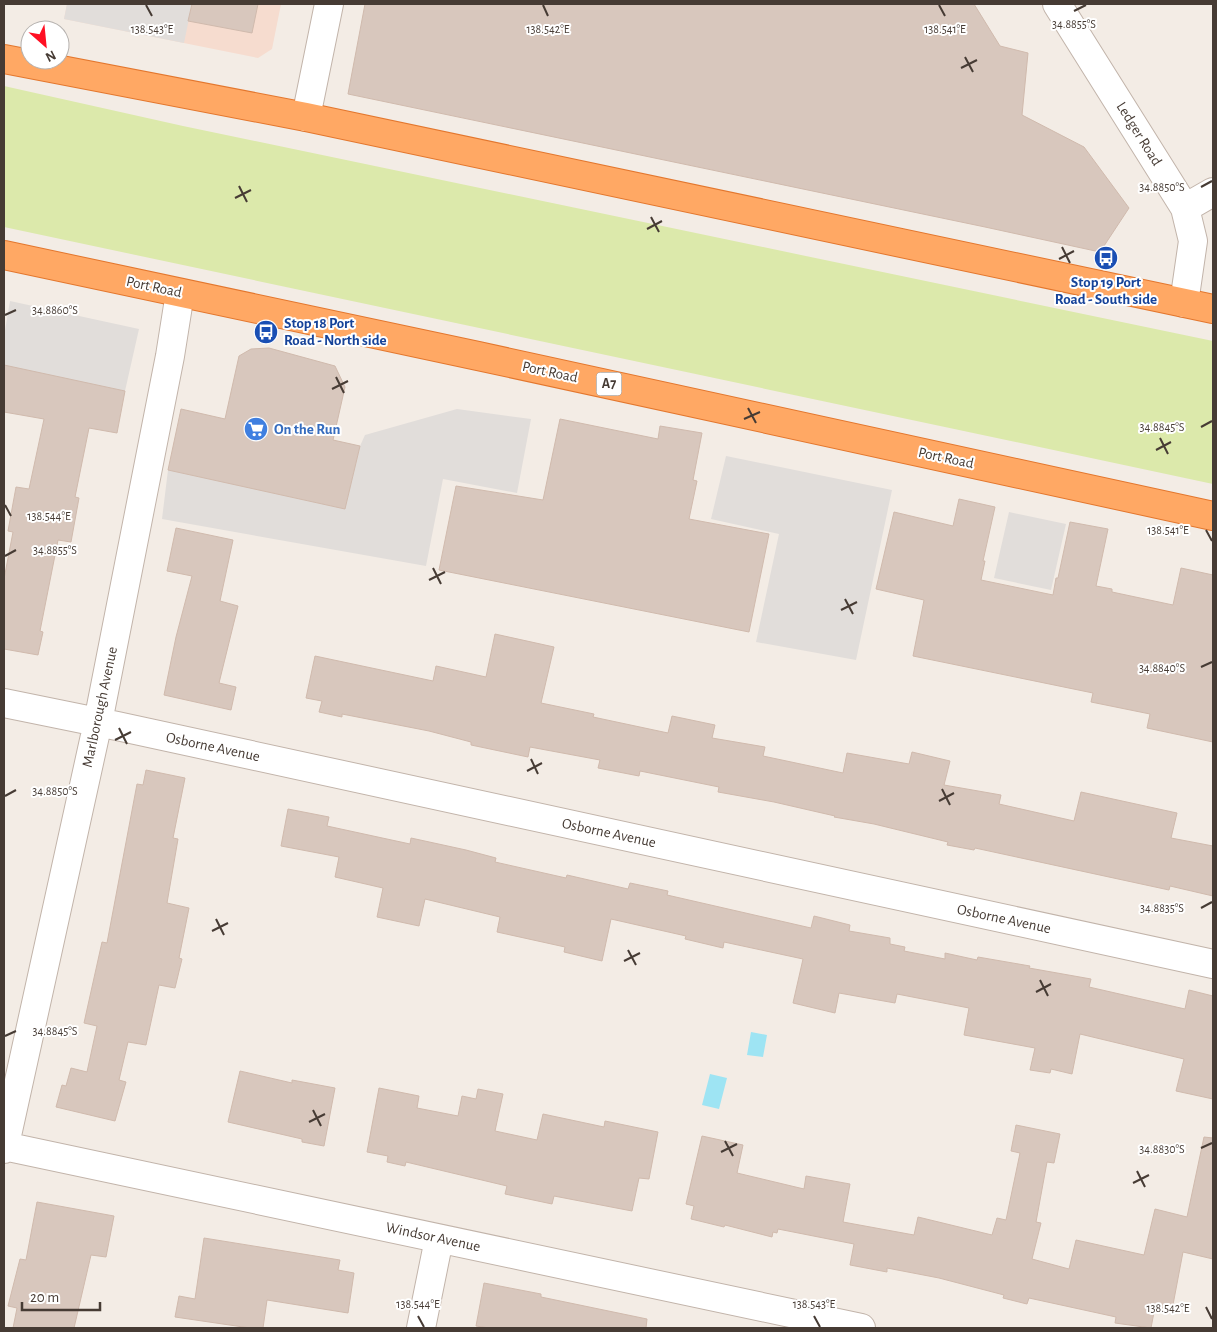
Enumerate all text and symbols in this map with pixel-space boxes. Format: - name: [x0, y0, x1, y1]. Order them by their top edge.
- text: 34.8855°S: [1052, 18, 1096, 30]
- north arrow: [20, 20, 70, 70]
- text: 138.543°E: [131, 23, 173, 35]
- text: 138.542°E: [526, 23, 570, 35]
- text: 138.541°E: [924, 23, 966, 35]
- text: N: [43, 47, 58, 64]
- street label: Ledger Road: [1114, 99, 1165, 169]
- text: 34.8850°S: [1139, 181, 1185, 193]
- bus stop icon: Stop 19 Port Road - South side: [1093, 245, 1119, 271]
- street label: Port Road: [125, 274, 183, 300]
- place label: Stop 19 Port Road - South side: [1055, 275, 1157, 307]
- text: 34.8860°S: [32, 304, 78, 316]
- place label: Stop 18 Port Road - North side: [284, 316, 387, 348]
- bus stop icon: Stop 18 Port Road - North side: [253, 319, 279, 345]
- street label: Port Road: [521, 359, 579, 385]
- road number: A7: [596, 372, 622, 396]
- supermarket icon: On the Run: [243, 416, 269, 442]
- text: 34.8845°S: [1140, 421, 1185, 433]
- place label: On the Run: [274, 422, 341, 437]
- street label: Port Road: [917, 445, 975, 471]
- text: 138.544°E: [27, 510, 71, 522]
- text: 138.541°E: [1147, 524, 1189, 536]
- text: 34.8855°S: [33, 544, 77, 556]
- street label: Marlborough Avenue: [80, 645, 120, 769]
- text: 34.8840°S: [1139, 662, 1185, 674]
- street label: Osborne Avenue: [165, 730, 261, 764]
- text: 34.8850°S: [32, 785, 78, 797]
- street label: Osborne Avenue: [561, 816, 657, 850]
- street label: Osborne Avenue: [956, 902, 1052, 936]
- text: 34.8835°S: [1140, 902, 1184, 914]
- text: 34.8845°S: [33, 1025, 78, 1037]
- text: 34.8830°S: [1139, 1143, 1185, 1155]
- street label: Windsor Avenue: [384, 1220, 482, 1254]
- scale bar: [22, 1280, 100, 1312]
- text: 20 m: [30, 1290, 59, 1305]
- text: 138.544°E: [396, 1298, 440, 1310]
- text: 138.543°E: [793, 1298, 835, 1310]
- text: 138.542°E: [1146, 1302, 1190, 1314]

